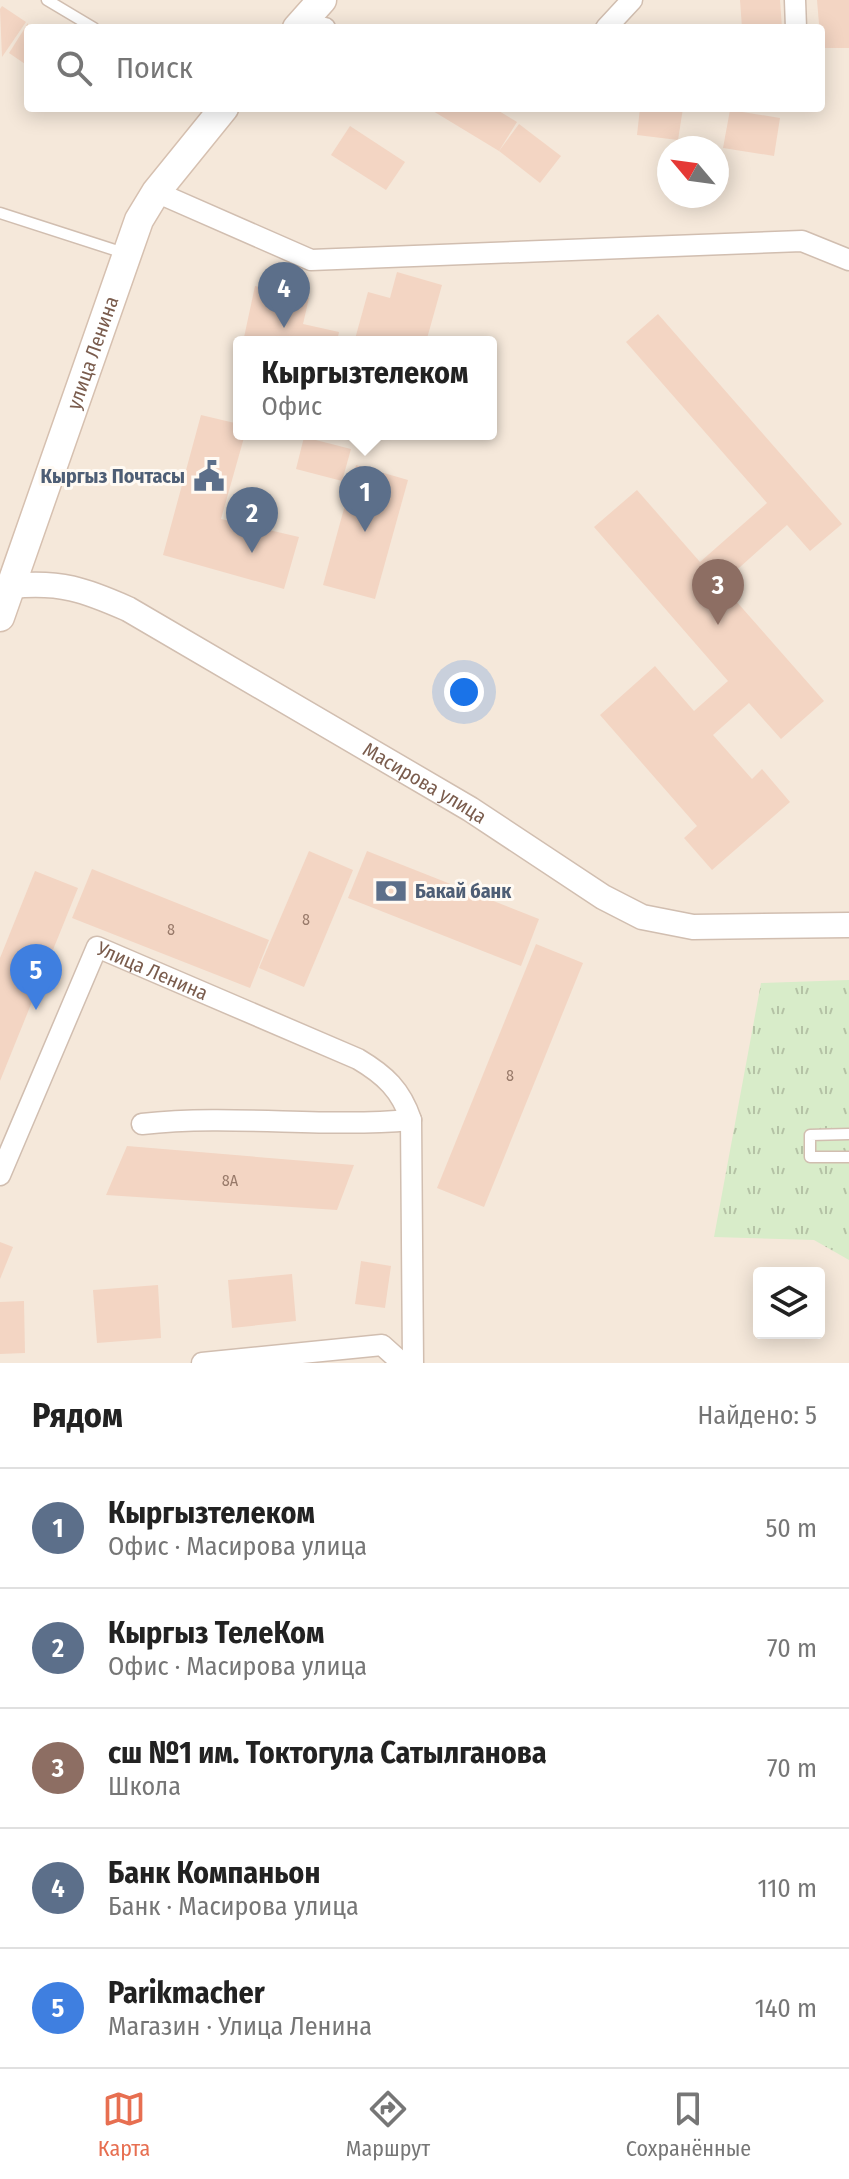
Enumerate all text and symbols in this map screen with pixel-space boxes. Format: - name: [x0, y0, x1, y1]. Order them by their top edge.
- search box: [24, 24, 825, 112]
- icon: search: [52, 46, 96, 90]
- text: Поиск: [116, 50, 193, 86]
- north arrow: [657, 136, 729, 208]
- pin: 4: [258, 262, 310, 328]
- street label: улица Ленина: [62, 293, 123, 413]
- popup: [233, 336, 497, 440]
- text: Кыргызтелеком: [262, 355, 468, 391]
- text: Офис: [262, 391, 322, 422]
- public building icon: Кыргыз Почтасы: [192, 459, 226, 493]
- place label: Кыргыз Почтасы: [41, 464, 185, 488]
- pin: 1: [339, 466, 391, 532]
- pin: 2: [226, 487, 278, 553]
- pin: 3: [692, 559, 744, 625]
- your location: [444, 672, 484, 712]
- street label: Масирова улица: [359, 737, 491, 829]
- bank icon: Бакай банк: [374, 874, 408, 908]
- place label: Бакай банк: [415, 879, 512, 903]
- house number: 8: [302, 910, 310, 929]
- house number: 8: [167, 920, 175, 939]
- street label: Улица Ленина: [92, 936, 212, 1005]
- pin: 5: [10, 944, 62, 1010]
- house number: 8: [506, 1066, 514, 1085]
- house number: 8А: [222, 1171, 239, 1190]
- map controls: [753, 1267, 825, 1339]
- button: layers: [753, 1267, 825, 1339]
- text: Рядом: [32, 1395, 123, 1436]
- text: Найдено: 5: [698, 1400, 817, 1431]
- text: Кыргызтелеком: [108, 1495, 315, 1531]
- text: 1: [53, 1513, 64, 1544]
- text: 50 m: [765, 1513, 817, 1544]
- text: Офис · Масирова улица: [108, 1531, 367, 1562]
- text: Кыргыз ТелеКом: [108, 1615, 325, 1651]
- text: 2: [52, 1633, 64, 1664]
- text: 70 m: [767, 1633, 817, 1664]
- text: Офис · Масирова улица: [108, 1651, 367, 1682]
- text: сш №1 им. Токтогула Сатылганова: [108, 1735, 547, 1771]
- text: 3: [52, 1753, 64, 1784]
- text: 70 m: [767, 1753, 817, 1784]
- text: Школа: [108, 1771, 181, 1802]
- text: Банк Компаньон: [108, 1855, 320, 1891]
- text: 4: [51, 1873, 65, 1904]
- text: 110 m: [757, 1873, 817, 1904]
- text: Банк · Масирова улица: [108, 1891, 359, 1922]
- text: Parikmacher: [108, 1975, 265, 2011]
- text: 5: [52, 1993, 64, 2024]
- text: 140 m: [755, 1993, 817, 2024]
- text: Магазин · Улица Ленина: [108, 2011, 372, 2042]
- tab: Карта: [98, 2087, 150, 2162]
- tab: Маршрут: [346, 2087, 430, 2162]
- tab: Сохранённые: [626, 2087, 751, 2162]

